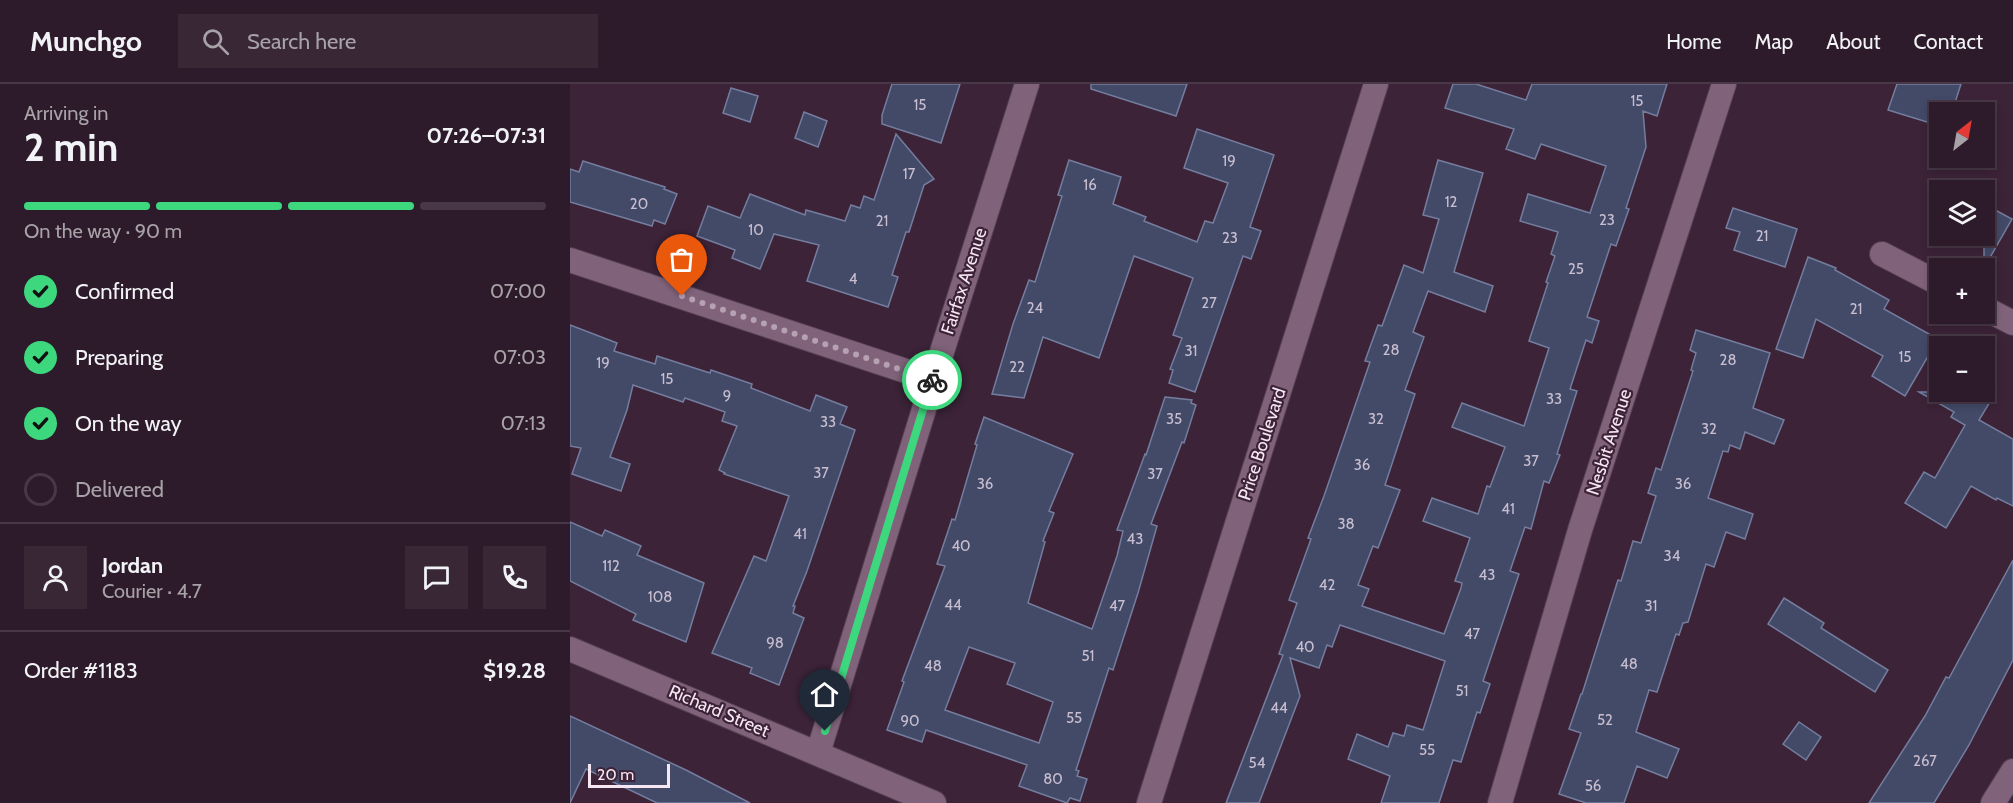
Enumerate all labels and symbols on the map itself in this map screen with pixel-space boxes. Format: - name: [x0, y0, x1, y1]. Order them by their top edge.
- house number: 15: [1630, 92, 1644, 110]
- house number: 15: [913, 96, 927, 114]
- north arrow: [1929, 102, 1995, 168]
- house number: 19: [1222, 152, 1236, 170]
- house number: 17: [903, 165, 916, 183]
- house number: 16: [1083, 176, 1097, 194]
- house number: 12: [1445, 193, 1458, 211]
- house number: 20: [630, 195, 648, 213]
- house number: 23: [1599, 211, 1615, 229]
- house number: 21: [876, 212, 888, 230]
- house number: 10: [748, 221, 764, 239]
- street label: Fairfax Avenue: [936, 225, 992, 337]
- house number: 21: [1756, 227, 1768, 245]
- house number: 23: [1222, 229, 1238, 247]
- pin: [656, 234, 707, 296]
- house number: 25: [1568, 260, 1584, 278]
- house number: 4: [849, 270, 858, 288]
- house number: 27: [1201, 294, 1217, 312]
- house number: 24: [1027, 299, 1044, 317]
- house number: 21: [1850, 300, 1862, 318]
- house number: 28: [1383, 341, 1399, 359]
- house number: 31: [1184, 342, 1198, 360]
- house number: 15: [1898, 348, 1912, 366]
- courier: [902, 350, 962, 410]
- house number: 28: [1720, 351, 1736, 369]
- house number: 19: [596, 354, 610, 372]
- house number: 22: [1009, 358, 1025, 376]
- house number: 15: [660, 370, 674, 388]
- street label: Price Boulevard: [1233, 385, 1291, 503]
- street label: Nesbit Avenue: [1582, 386, 1636, 498]
- house number: 9: [723, 387, 731, 405]
- house number: 33: [1546, 390, 1562, 408]
- house number: 35: [1166, 410, 1182, 428]
- house number: 32: [1368, 410, 1384, 428]
- house number: 33: [820, 413, 836, 431]
- house number: 32: [1701, 420, 1717, 438]
- house number: 37: [1523, 452, 1539, 470]
- house number: 36: [1354, 456, 1370, 474]
- house number: 37: [813, 464, 829, 482]
- house number: 37: [1147, 465, 1163, 483]
- house number: 36: [977, 475, 993, 493]
- house number: 36: [1675, 475, 1691, 493]
- house number: 41: [1501, 500, 1515, 518]
- house number: 38: [1337, 515, 1355, 533]
- house number: 41: [793, 525, 807, 543]
- house number: 43: [1127, 530, 1143, 548]
- house number: 40: [951, 537, 971, 555]
- house number: 34: [1664, 547, 1681, 565]
- house number: 112: [602, 557, 620, 575]
- house number: 43: [1479, 566, 1495, 584]
- house number: 42: [1319, 576, 1335, 594]
- house number: 108: [648, 588, 672, 606]
- house number: 44: [944, 596, 962, 614]
- house number: 47: [1109, 597, 1126, 615]
- house number: 31: [1644, 597, 1658, 615]
- house number: 47: [1464, 625, 1481, 643]
- house number: 98: [766, 634, 784, 652]
- house number: 40: [1295, 638, 1315, 656]
- house number: 51: [1081, 647, 1095, 665]
- house number: 48: [1620, 655, 1638, 673]
- house number: 48: [924, 657, 942, 675]
- pin: [799, 669, 850, 731]
- street label: Richard Street: [666, 680, 772, 742]
- house number: 51: [1455, 682, 1469, 700]
- house number: 44: [1270, 699, 1288, 717]
- house number: 55: [1066, 709, 1082, 727]
- house number: 52: [1597, 711, 1613, 729]
- house number: 90: [901, 712, 920, 730]
- house number: 55: [1419, 741, 1435, 759]
- house number: 267: [1913, 752, 1937, 770]
- house number: 54: [1249, 754, 1266, 772]
- scale bar: [588, 761, 670, 788]
- house number: 80: [1043, 770, 1063, 788]
- house number: 56: [1585, 777, 1601, 795]

